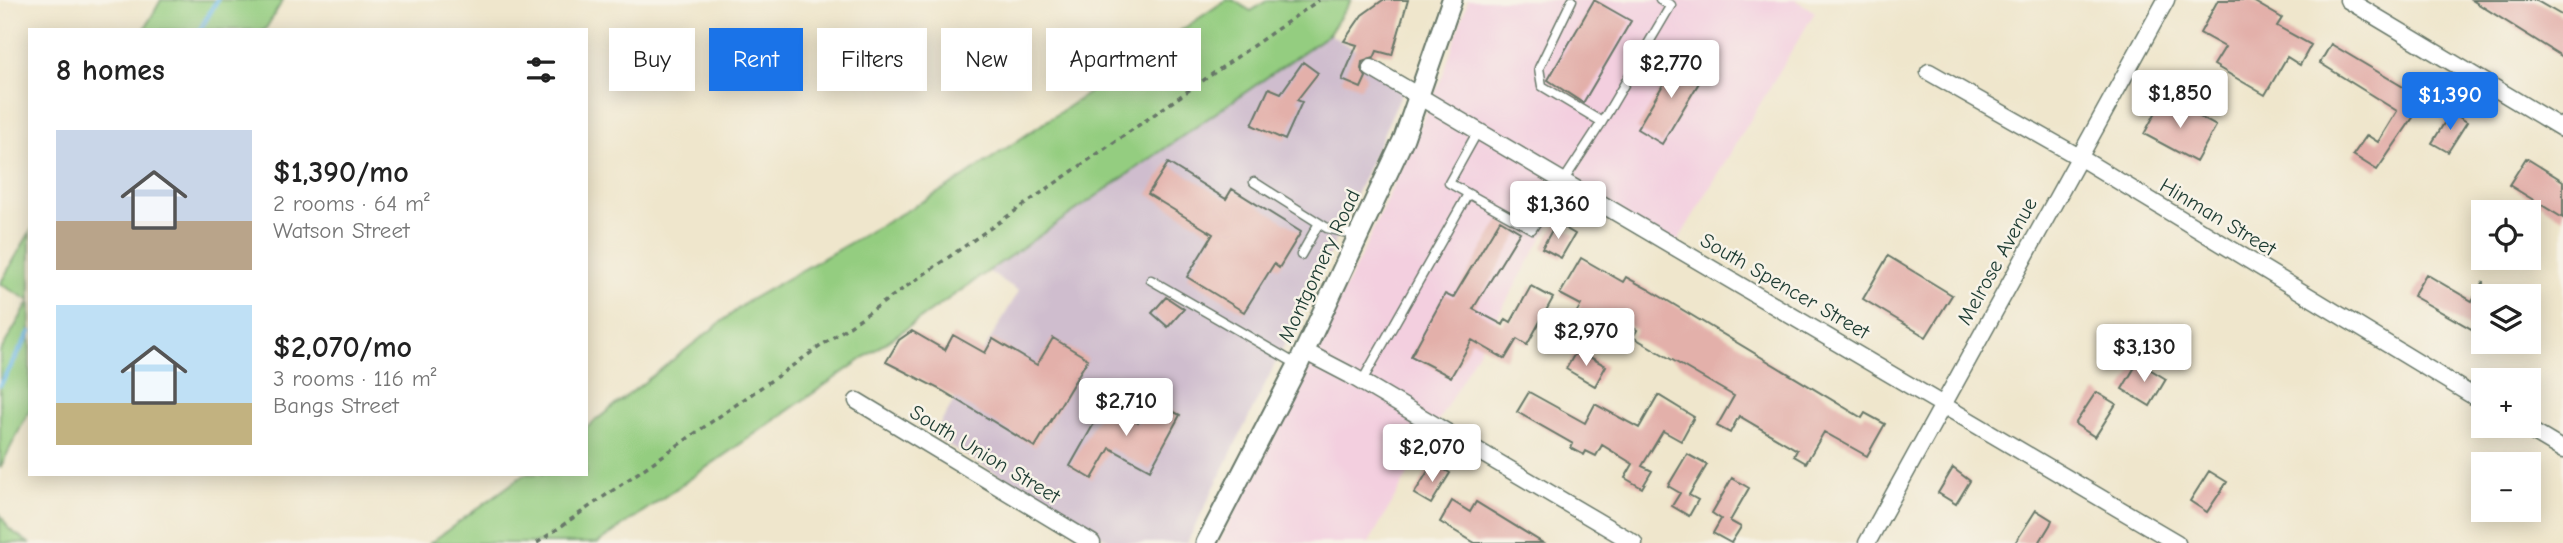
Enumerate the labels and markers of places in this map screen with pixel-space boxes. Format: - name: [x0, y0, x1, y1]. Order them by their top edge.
- pin: $2,770: [1614, 41, 1728, 100]
- pin: $1,850: [2123, 71, 2237, 130]
- pin: $1,390: [2393, 72, 2507, 132]
- pin: $1,360: [1501, 182, 1615, 241]
- pin: $2,970: [1529, 308, 1643, 368]
- pin: $3,130: [2087, 324, 2201, 384]
- pin: $2,710: [1069, 378, 1183, 438]
- pin: $2,070: [1375, 424, 1489, 484]

